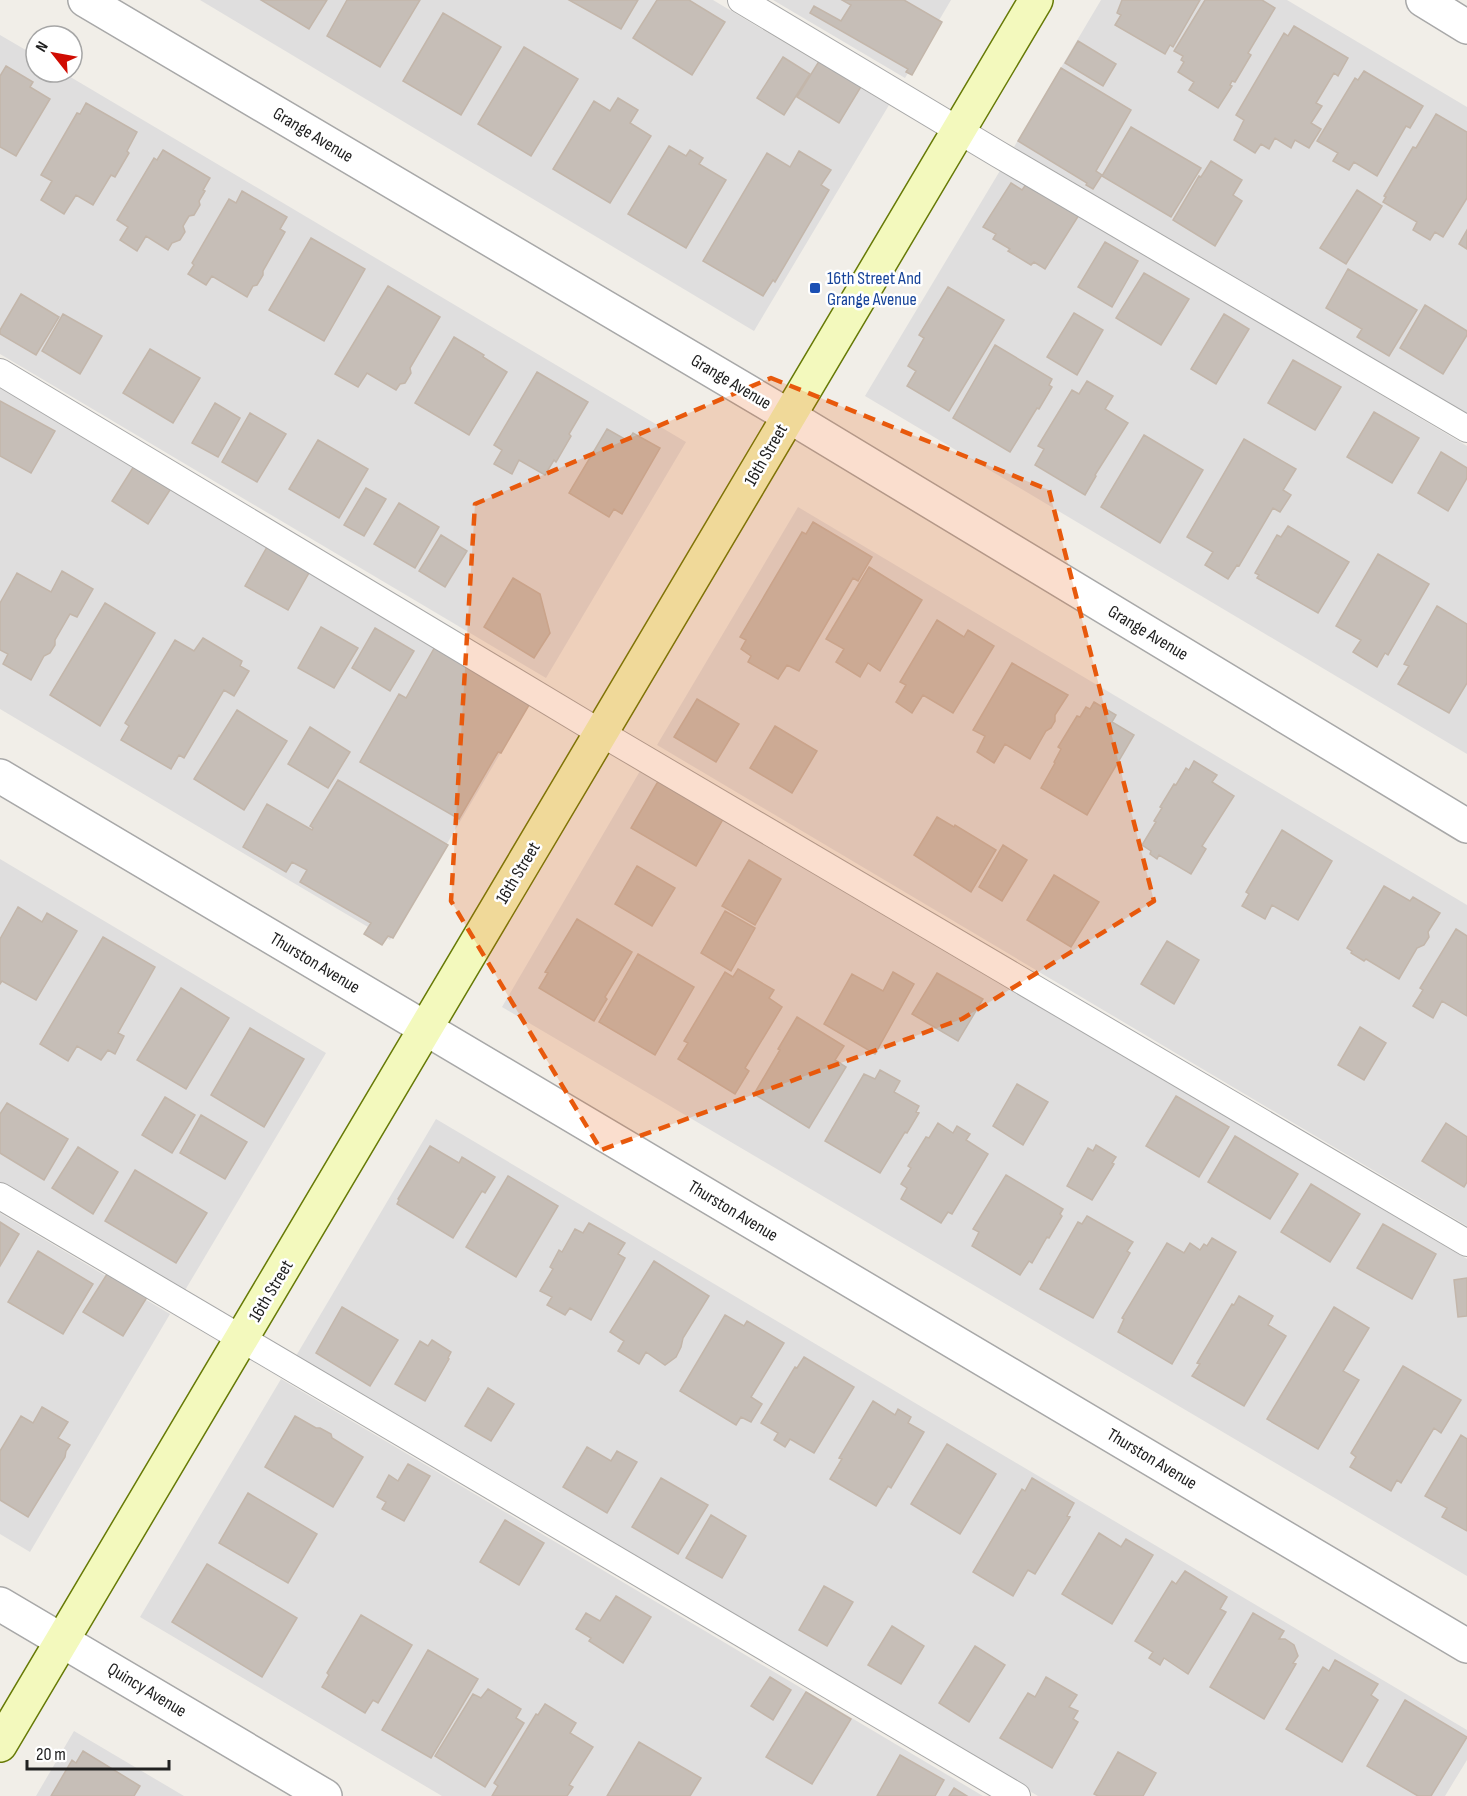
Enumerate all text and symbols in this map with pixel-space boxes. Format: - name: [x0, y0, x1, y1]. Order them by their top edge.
- north arrow: [24, 24, 84, 84]
- text: N: [32, 38, 53, 56]
- street label: Grange Avenue: [269, 103, 357, 167]
- place label: 16th Street And Grange Avenue: [827, 268, 921, 310]
- marker: 16th Street And Grange Avenue: [808, 281, 822, 295]
- street label: Grange Avenue: [687, 350, 775, 414]
- street label: 16th Street: [740, 420, 792, 490]
- street label: Grange Avenue: [1104, 601, 1192, 665]
- street label: 16th Street: [491, 838, 545, 908]
- street label: Thurston Avenue: [266, 928, 364, 998]
- street label: Thurston Avenue: [684, 1176, 782, 1246]
- street label: 16th Street: [244, 1256, 298, 1326]
- street label: Thurston Avenue: [1103, 1424, 1201, 1494]
- street label: Quincy Avenue: [104, 1658, 190, 1722]
- scale bar: [27, 1733, 170, 1771]
- text: 20 m: [36, 1744, 66, 1765]

